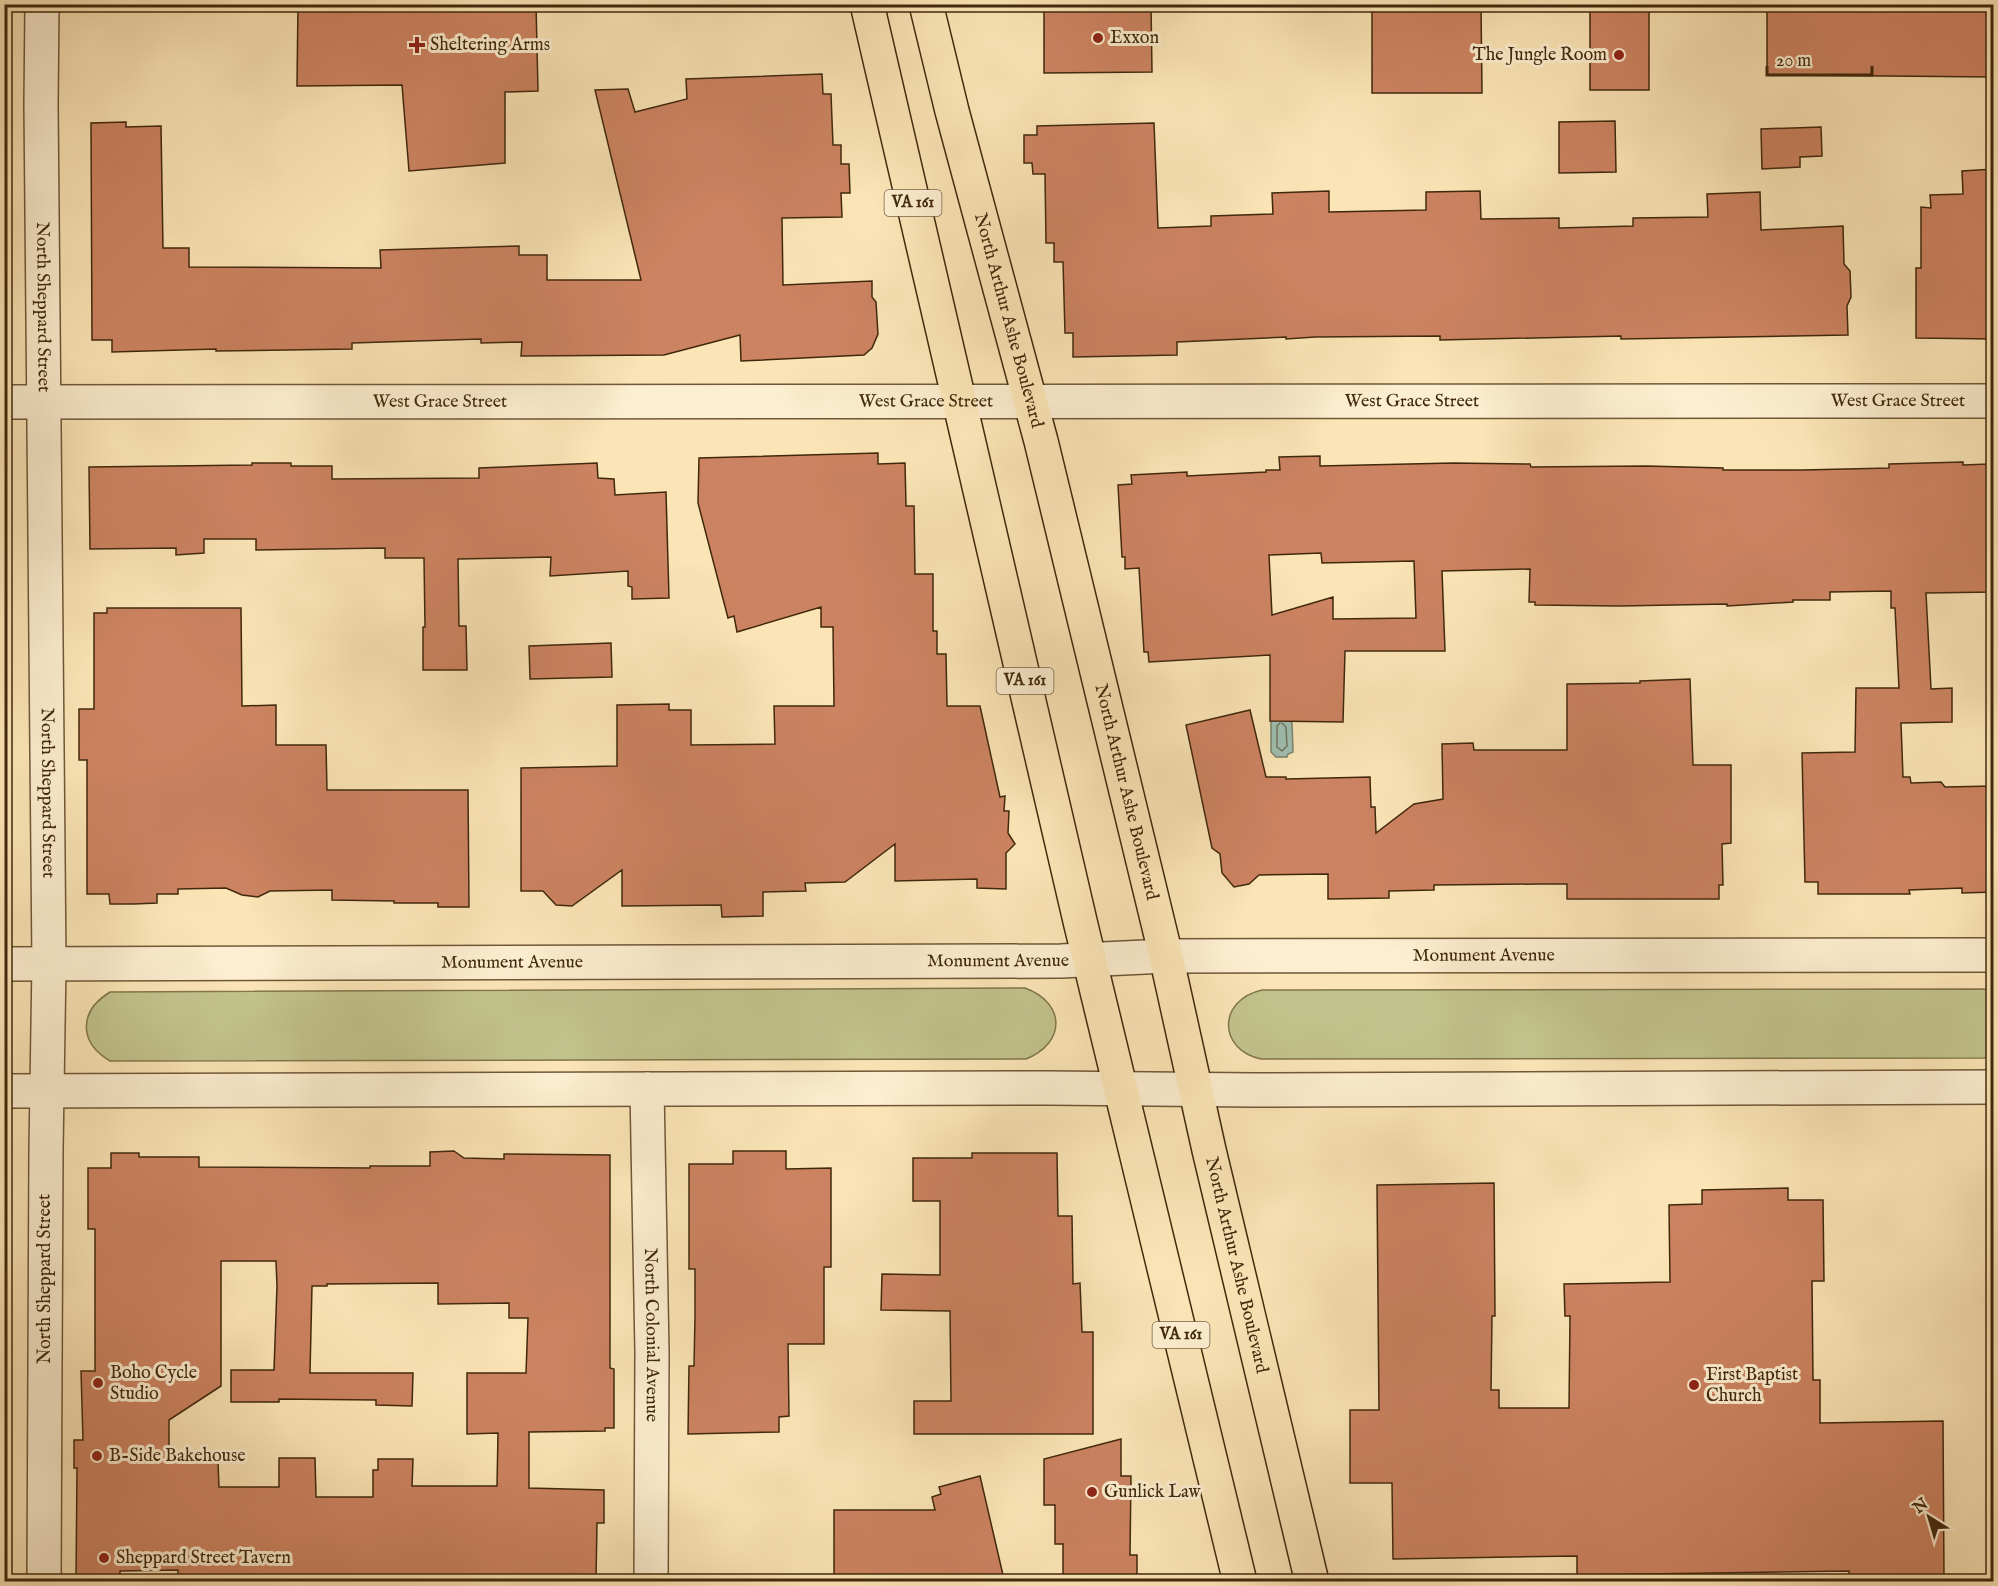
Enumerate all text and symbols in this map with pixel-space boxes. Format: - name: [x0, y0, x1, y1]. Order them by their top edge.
- place label: Exxon: [1110, 27, 1159, 50]
- marker: Exxon: [1091, 31, 1105, 45]
- place label: Sheltering Arms: [430, 34, 550, 57]
- marker: Sheltering Arms: [408, 36, 426, 54]
- scale bar: [1767, 39, 1872, 77]
- place label: The Jungle Room: [1473, 44, 1607, 67]
- marker: The Jungle Room: [1612, 48, 1626, 62]
- text: 20 m: [1776, 50, 1811, 73]
- road number: VA 161: [884, 190, 942, 216]
- street label: North Arthur Ashe Boulevard: [969, 210, 1049, 431]
- street label: North Sheppard Street: [31, 222, 55, 392]
- street label: West Grace Street: [373, 390, 507, 413]
- street label: West Grace Street: [859, 390, 993, 413]
- street label: West Grace Street: [1345, 390, 1479, 413]
- street label: West Grace Street: [1831, 390, 1965, 413]
- road number: VA 161: [996, 668, 1054, 694]
- street label: North Arthur Ashe Boulevard: [1089, 682, 1164, 903]
- street label: North Sheppard Street: [35, 708, 60, 878]
- street label: Monument Avenue: [1413, 944, 1555, 967]
- street label: Monument Avenue: [927, 949, 1070, 973]
- street label: Monument Avenue: [441, 951, 583, 974]
- street label: North Arthur Ashe Boulevard: [1200, 1155, 1273, 1376]
- street label: North Sheppard Street: [34, 1194, 57, 1364]
- street label: North Colonial Avenue: [639, 1248, 664, 1422]
- road number: VA 161: [1152, 1322, 1210, 1348]
- place label: Boho Cycle Studio: [110, 1362, 197, 1406]
- place label: First Baptist Church: [1706, 1364, 1798, 1408]
- marker: Boho Cycle Studio: [91, 1376, 105, 1390]
- marker: First Baptist Church: [1687, 1378, 1701, 1392]
- place label: B-Side Bakehouse: [109, 1445, 246, 1468]
- marker: B-Side Bakehouse: [90, 1449, 104, 1463]
- place label: Gunlick Law: [1104, 1481, 1202, 1504]
- marker: Gunlick Law: [1085, 1485, 1099, 1499]
- north arrow: [1899, 1487, 1959, 1547]
- text: N: [1909, 1494, 1933, 1519]
- place label: Sheppard Street Tavern: [116, 1547, 291, 1570]
- marker: Sheppard Street Tavern: [97, 1551, 111, 1565]

